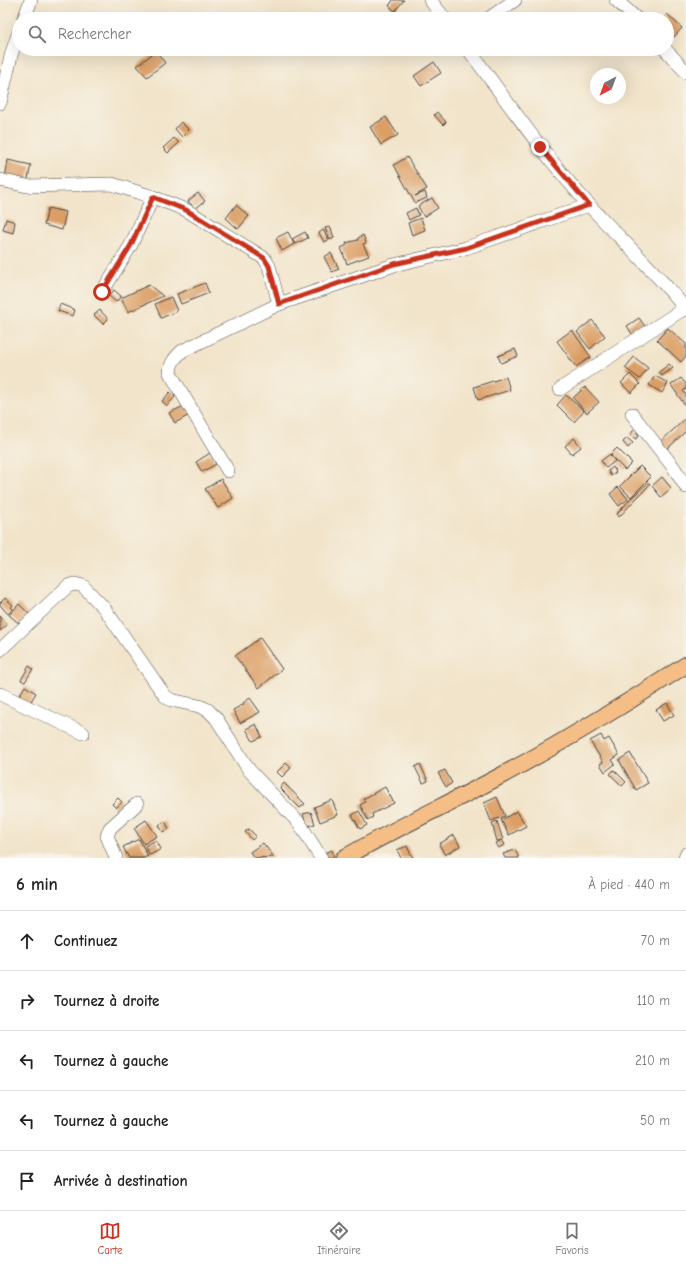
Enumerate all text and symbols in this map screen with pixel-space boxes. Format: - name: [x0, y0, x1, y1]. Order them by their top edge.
- search box: [12, 12, 674, 56]
- icon: search: [26, 23, 48, 45]
- text: Rechercher: [58, 25, 131, 43]
- north arrow: [590, 68, 626, 104]
- route end: [531, 138, 549, 156]
- route start: [93, 283, 111, 301]
- text: 6 min: [16, 875, 58, 894]
- text: À pied · 440 m: [588, 877, 670, 892]
- icon: ahead: [16, 930, 38, 952]
- text: Continuez: [54, 932, 117, 950]
- text: 70 m: [641, 933, 670, 948]
- icon: right: [16, 990, 38, 1012]
- text: Tournez à droite: [54, 992, 159, 1010]
- text: 110 m: [637, 993, 670, 1008]
- icon: left: [16, 1050, 38, 1072]
- text: Tournez à gauche: [54, 1052, 168, 1070]
- text: 210 m: [635, 1053, 670, 1068]
- icon: left: [16, 1110, 38, 1132]
- text: Tournez à gauche: [54, 1112, 168, 1130]
- text: 50 m: [640, 1113, 670, 1128]
- icon: arrive: [16, 1170, 38, 1192]
- text: Arrivée à destination: [54, 1172, 188, 1190]
- tab: Carte: [97, 1220, 123, 1257]
- tab: Itinéraire: [317, 1220, 361, 1257]
- tab: Favoris: [556, 1220, 589, 1257]

